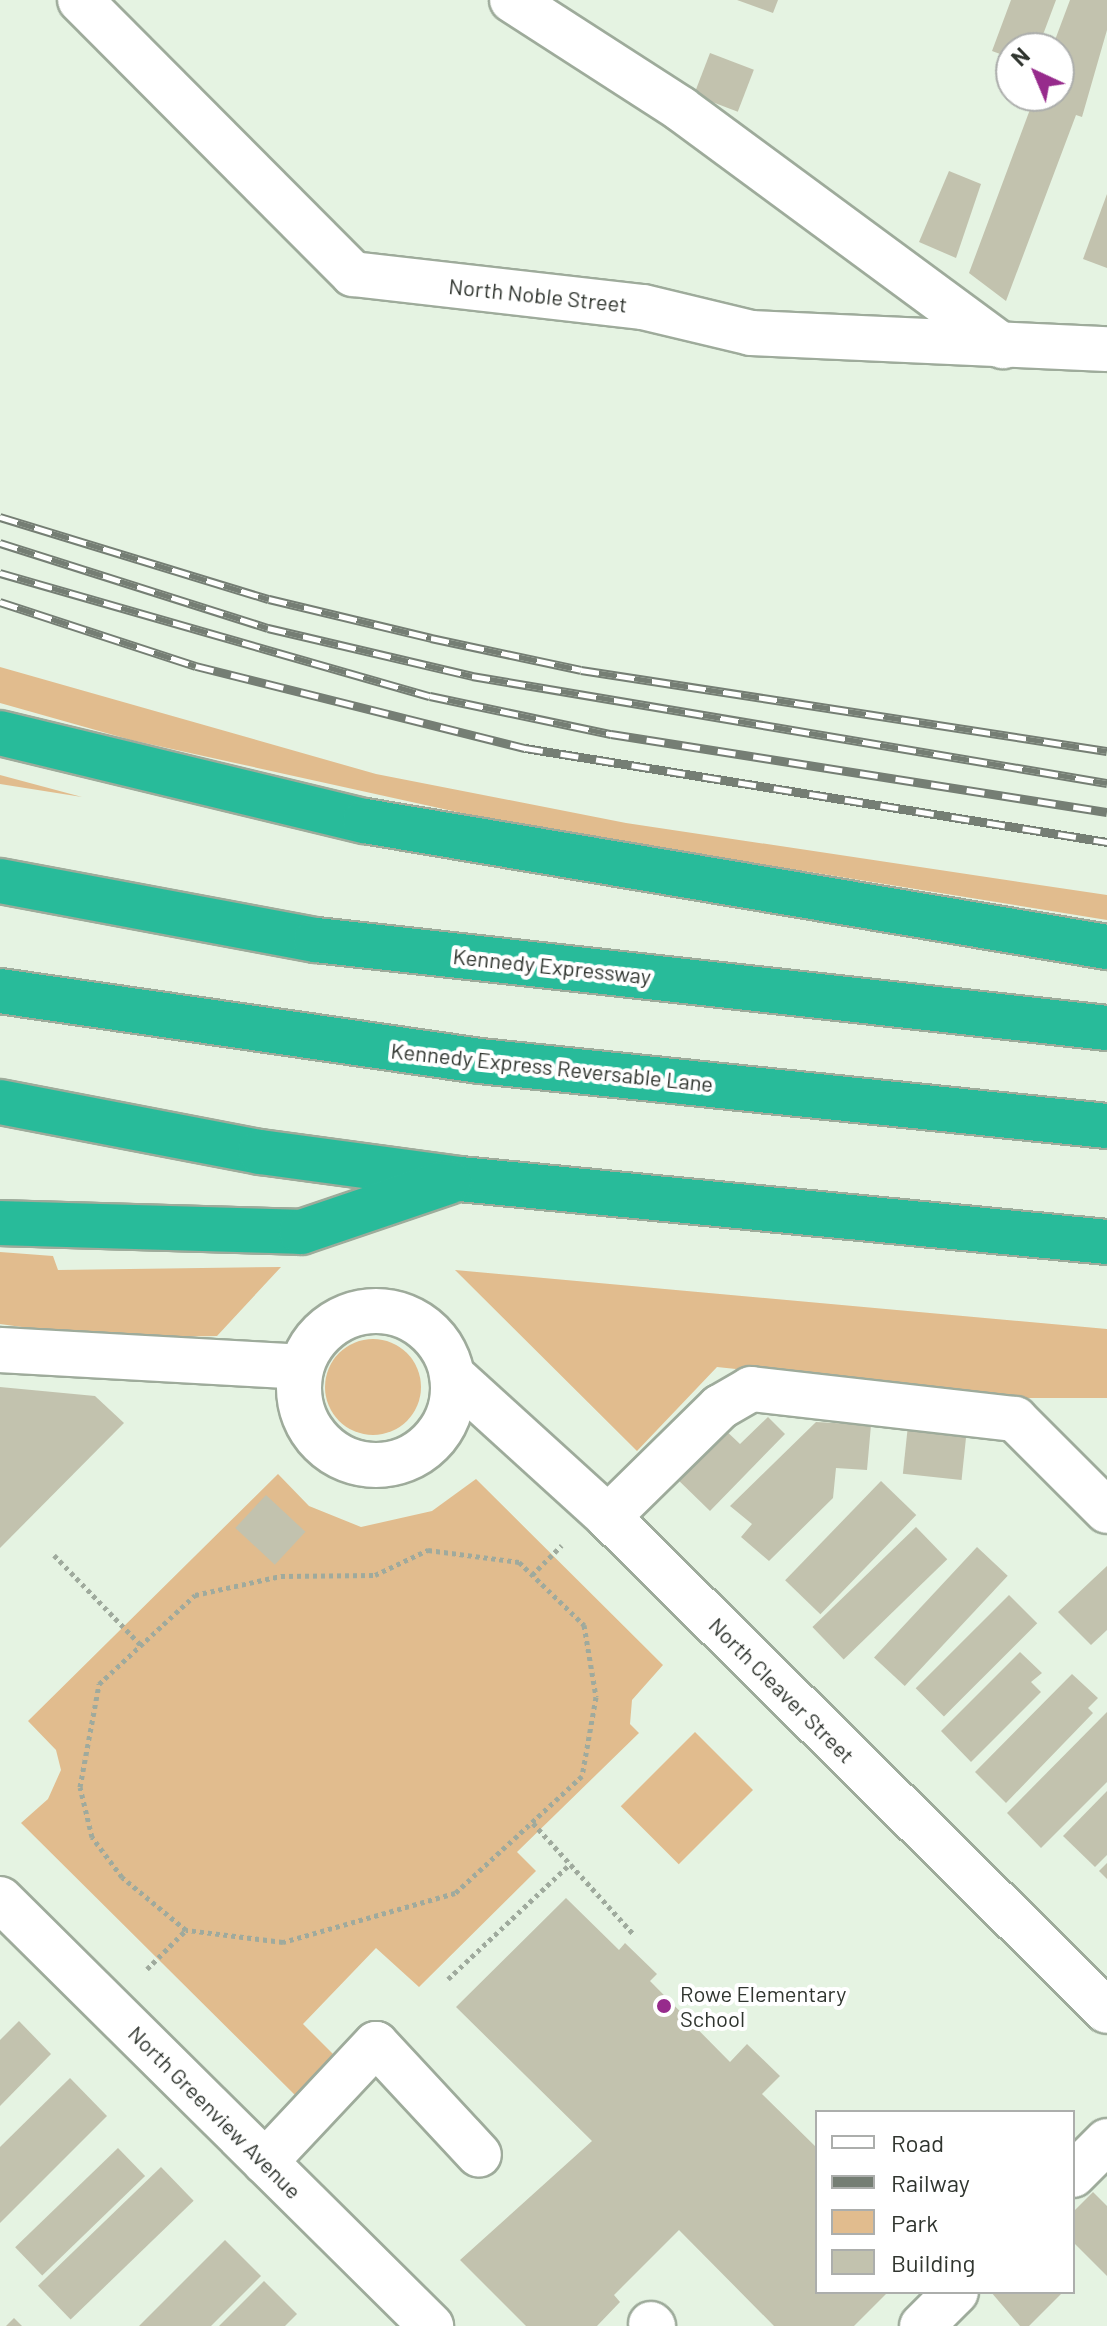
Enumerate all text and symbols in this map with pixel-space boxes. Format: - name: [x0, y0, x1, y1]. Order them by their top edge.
- north arrow: [995, 32, 1075, 112]
- text: N: [1005, 42, 1034, 71]
- street label: North Noble Street: [447, 272, 629, 318]
- street label: Kennedy Expressway: [452, 942, 652, 990]
- street label: Kennedy Express Reversable Lane: [389, 1037, 715, 1097]
- street label: North Cleaver Street: [704, 1612, 860, 1768]
- place label: Rowe Elementary School: [680, 1980, 846, 2032]
- marker: Rowe Elementary School: [655, 1997, 673, 2015]
- street label: North Greenview Avenue: [123, 2020, 307, 2204]
- legend: [815, 2110, 1075, 2294]
- text: Road: [891, 2128, 944, 2157]
- text: Railway: [891, 2168, 970, 2197]
- text: Park: [891, 2208, 938, 2237]
- text: Building: [891, 2248, 975, 2277]

